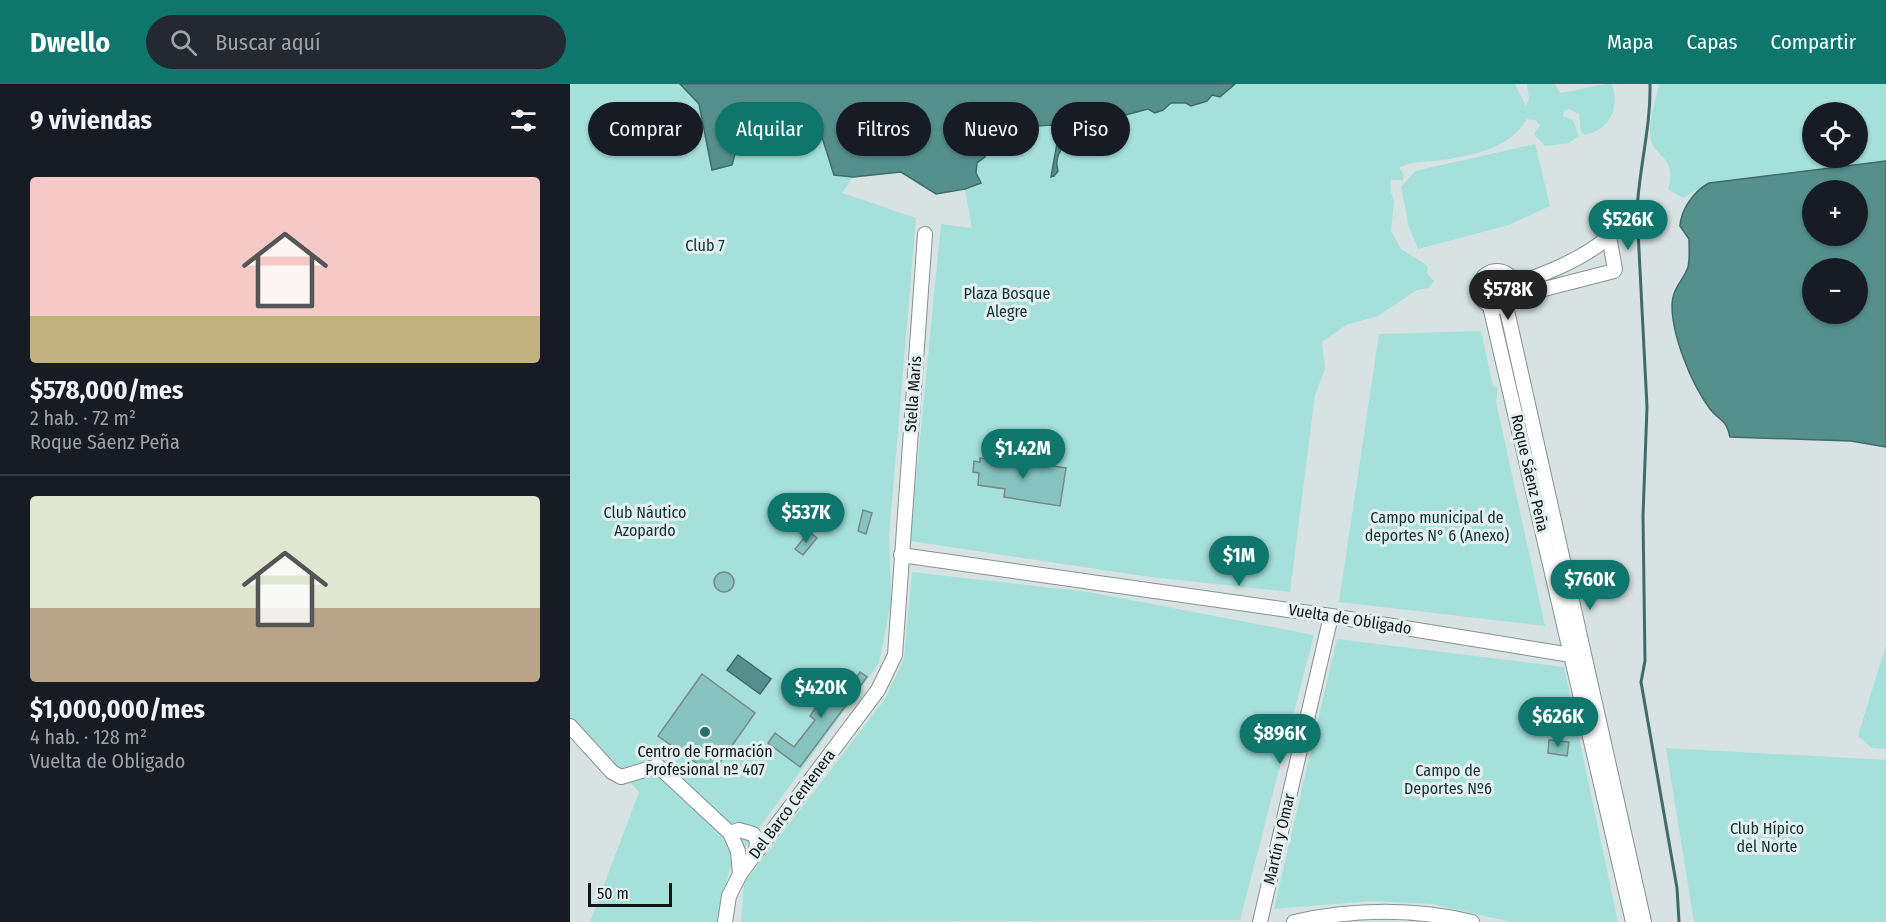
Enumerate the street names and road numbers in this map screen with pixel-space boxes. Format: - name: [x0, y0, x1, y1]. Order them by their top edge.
- street label: Stella Maris: [901, 355, 925, 433]
- street label: Roque Sáenz Peña: [1507, 413, 1553, 534]
- street label: Vuelta de Obligado: [1287, 600, 1413, 638]
- street label: Del Barco Centenera: [745, 745, 839, 862]
- street label: Martín y Omar: [1259, 791, 1299, 886]

